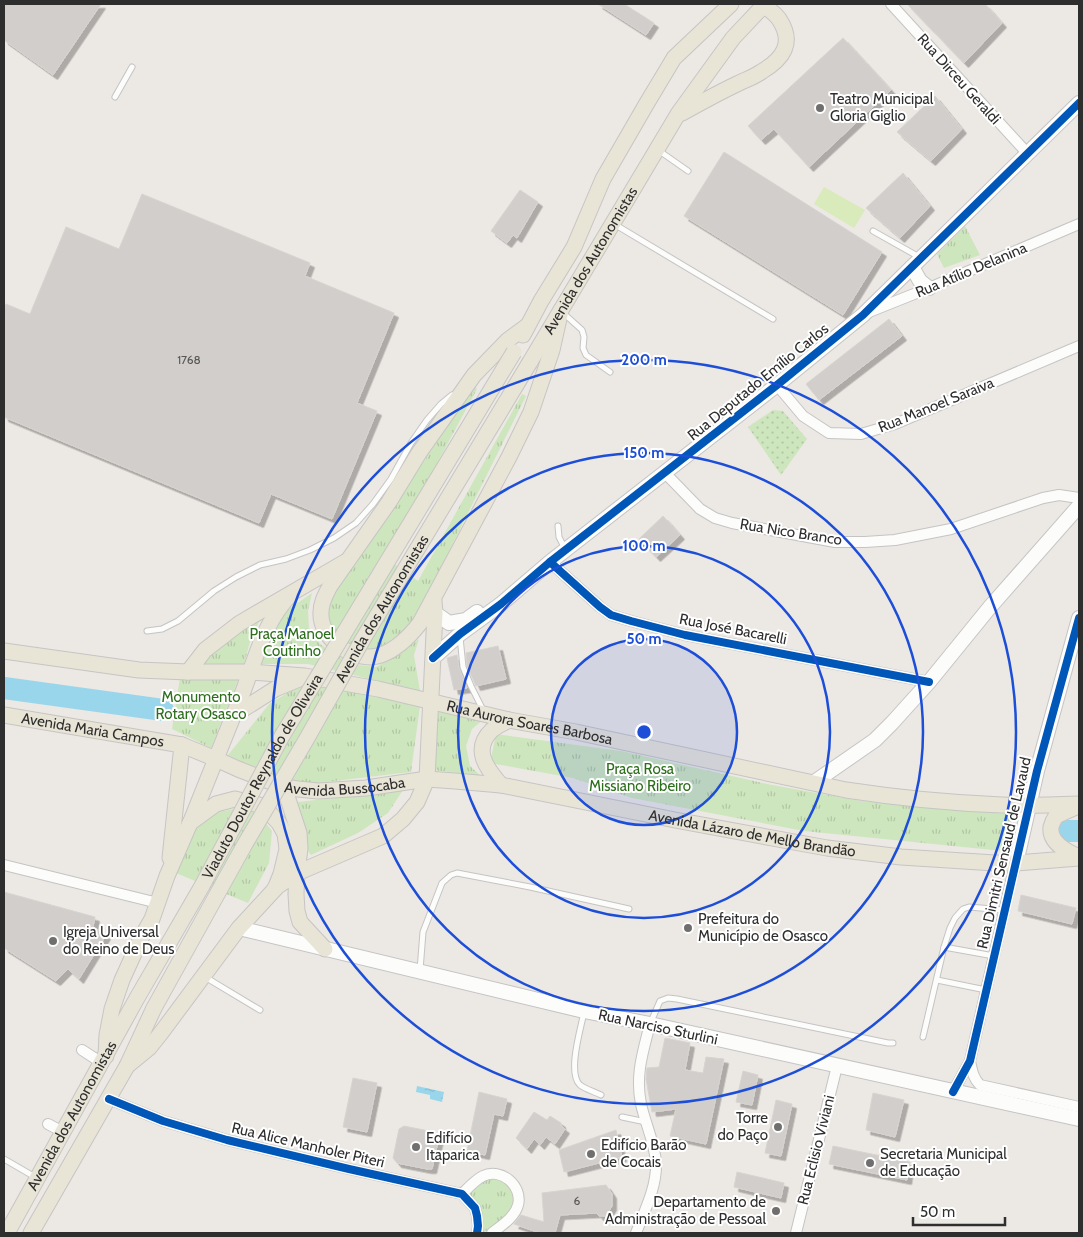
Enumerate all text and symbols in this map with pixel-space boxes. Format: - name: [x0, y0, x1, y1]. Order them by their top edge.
- street label: Rua Dirceu Geraldi: [914, 30, 1004, 128]
- place label: Teatro Municipal Gloria Giglio: [830, 90, 934, 125]
- marker: Teatro Municipal Gloria Giglio: [814, 102, 826, 114]
- street label: Avenida dos Autonomistas: [540, 184, 641, 337]
- street label: Rua Atílio Delanina: [913, 238, 1030, 302]
- street label: Rua Deputado Emílio Carlos: [684, 320, 832, 444]
- text: 200 m: [621, 351, 667, 369]
- house number: 1768: [177, 352, 201, 367]
- street label: Rua Manoel Saraiva: [875, 373, 997, 436]
- text: 150 m: [624, 444, 664, 462]
- street label: Rua Nico Branco: [739, 515, 843, 549]
- street label: Avenida dos Autonomistas: [331, 532, 433, 685]
- text: 100 m: [622, 537, 666, 555]
- street label: Rua José Bacarelli: [678, 610, 788, 648]
- park label: Praça Manoel Coutinho: [250, 625, 335, 660]
- text: 50 m: [626, 630, 662, 648]
- street label: Viaduto Doutor Reynaldo de Oliveira: [198, 670, 327, 882]
- park label: Monumento Rotary Osasco: [156, 688, 246, 723]
- street label: Rua Aurora Soares Barbosa: [445, 697, 615, 749]
- street label: Avenida Maria Campos: [20, 709, 165, 751]
- centre of rings: [635, 723, 653, 741]
- street label: Rua Dimitri Sensaud de Lavaud: [973, 755, 1035, 951]
- park label: Praça Rosa Missiano Ribeiro: [589, 760, 691, 795]
- street label: Avenida Bussocaba: [283, 773, 407, 800]
- street label: Avenida Lázaro de Mello Brandão: [647, 806, 857, 860]
- place label: Prefeitura do Município de Osasco: [698, 910, 828, 945]
- marker: Prefeitura do Município de Osasco: [682, 922, 694, 934]
- place label: Igreja Universal do Reino de Deus: [63, 923, 175, 958]
- marker: Igreja Universal do Reino de Deus: [47, 935, 59, 947]
- street label: Rua Narciso Sturlini: [597, 1006, 719, 1048]
- street label: Avenida dos Autonomistas: [23, 1038, 120, 1194]
- street label: Rua Eclisio Viviani: [794, 1093, 838, 1207]
- place label: Torre do Paço: [718, 1109, 768, 1144]
- street label: Rua Alice Manholer Piteri: [230, 1119, 386, 1171]
- marker: Torre do Paço: [772, 1121, 784, 1133]
- place label: Edifício Itaparica: [426, 1129, 480, 1164]
- place label: Edifício Barão de Cocais: [601, 1136, 687, 1171]
- marker: Edifício Itaparica: [410, 1141, 422, 1153]
- place label: Secretaria Municipal de Educação: [880, 1145, 1007, 1180]
- marker: Edifício Barão de Cocais: [585, 1148, 597, 1160]
- marker: Secretaria Municipal de Educação: [864, 1157, 876, 1169]
- house number: 6: [574, 1193, 581, 1208]
- place label: Departamento de Administração de Pessoal: [605, 1193, 766, 1228]
- scale bar: [913, 1194, 1006, 1226]
- text: 50 m: [920, 1203, 955, 1221]
- marker: Departamento de Administração de Pessoal: [770, 1205, 782, 1217]

